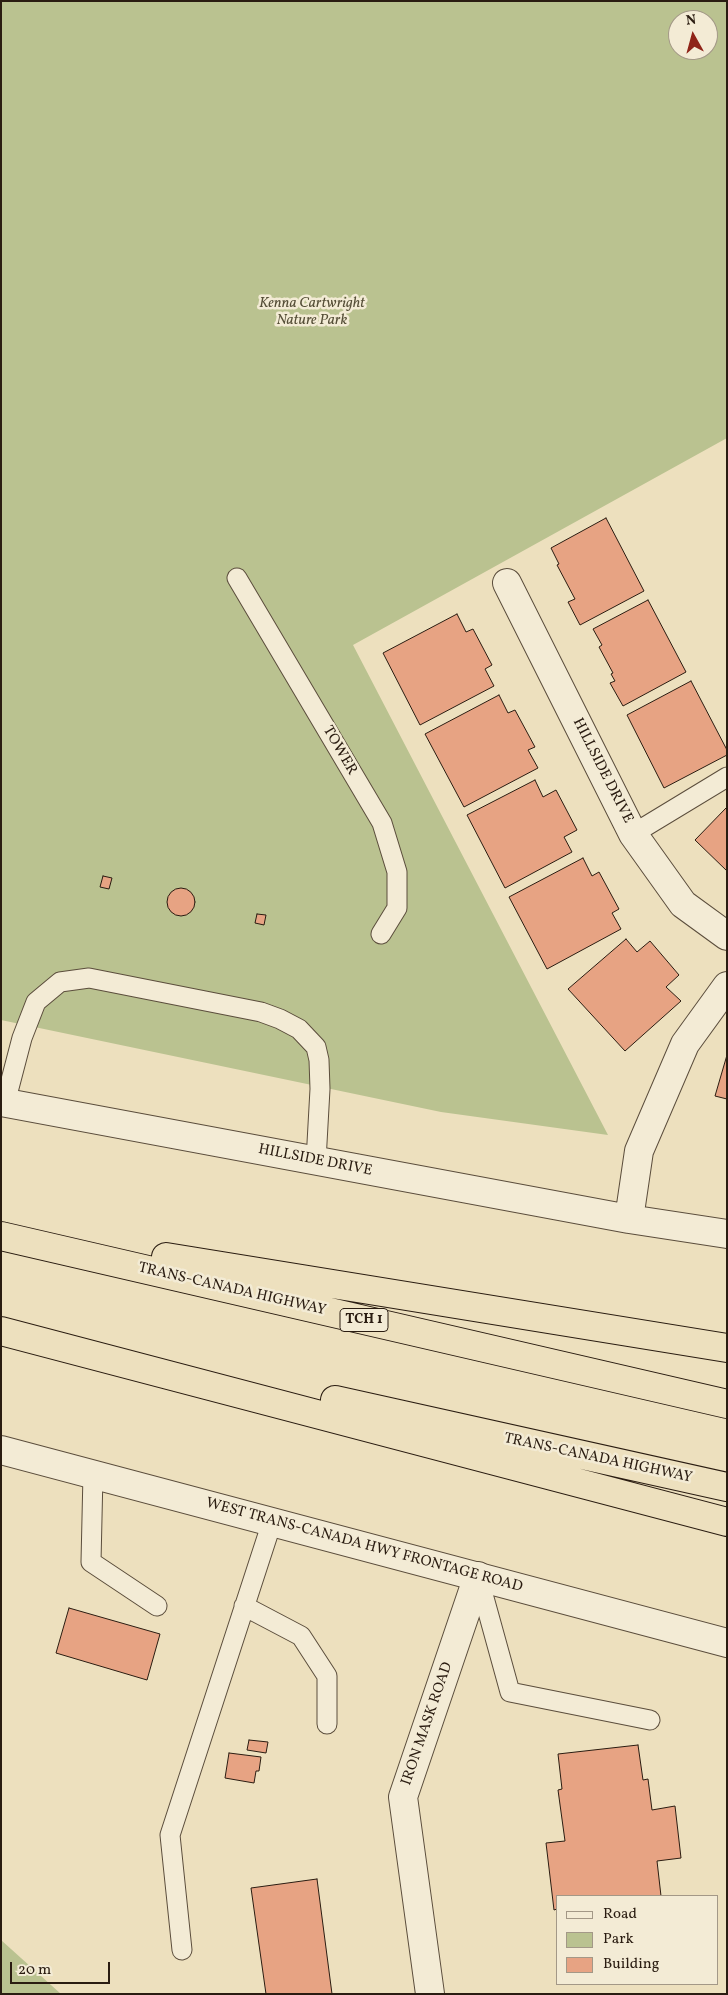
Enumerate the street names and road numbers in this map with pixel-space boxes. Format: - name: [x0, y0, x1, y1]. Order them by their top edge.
- street label: HILLSIDE DRIVE: [568, 715, 636, 827]
- street label: TOWER: [318, 723, 360, 779]
- street label: HILLSIDE DRIVE: [256, 1141, 374, 1181]
- street label: TRANS-CANADA HIGHWAY: [136, 1260, 328, 1320]
- road number: TCH 1: [340, 1308, 388, 1332]
- street label: TRANS-CANADA HIGHWAY: [502, 1430, 694, 1488]
- street label: WEST TRANS-CANADA HWY FRONTAGE ROAD: [204, 1495, 524, 1597]
- street label: IRON MASK ROAD: [398, 1660, 458, 1788]

